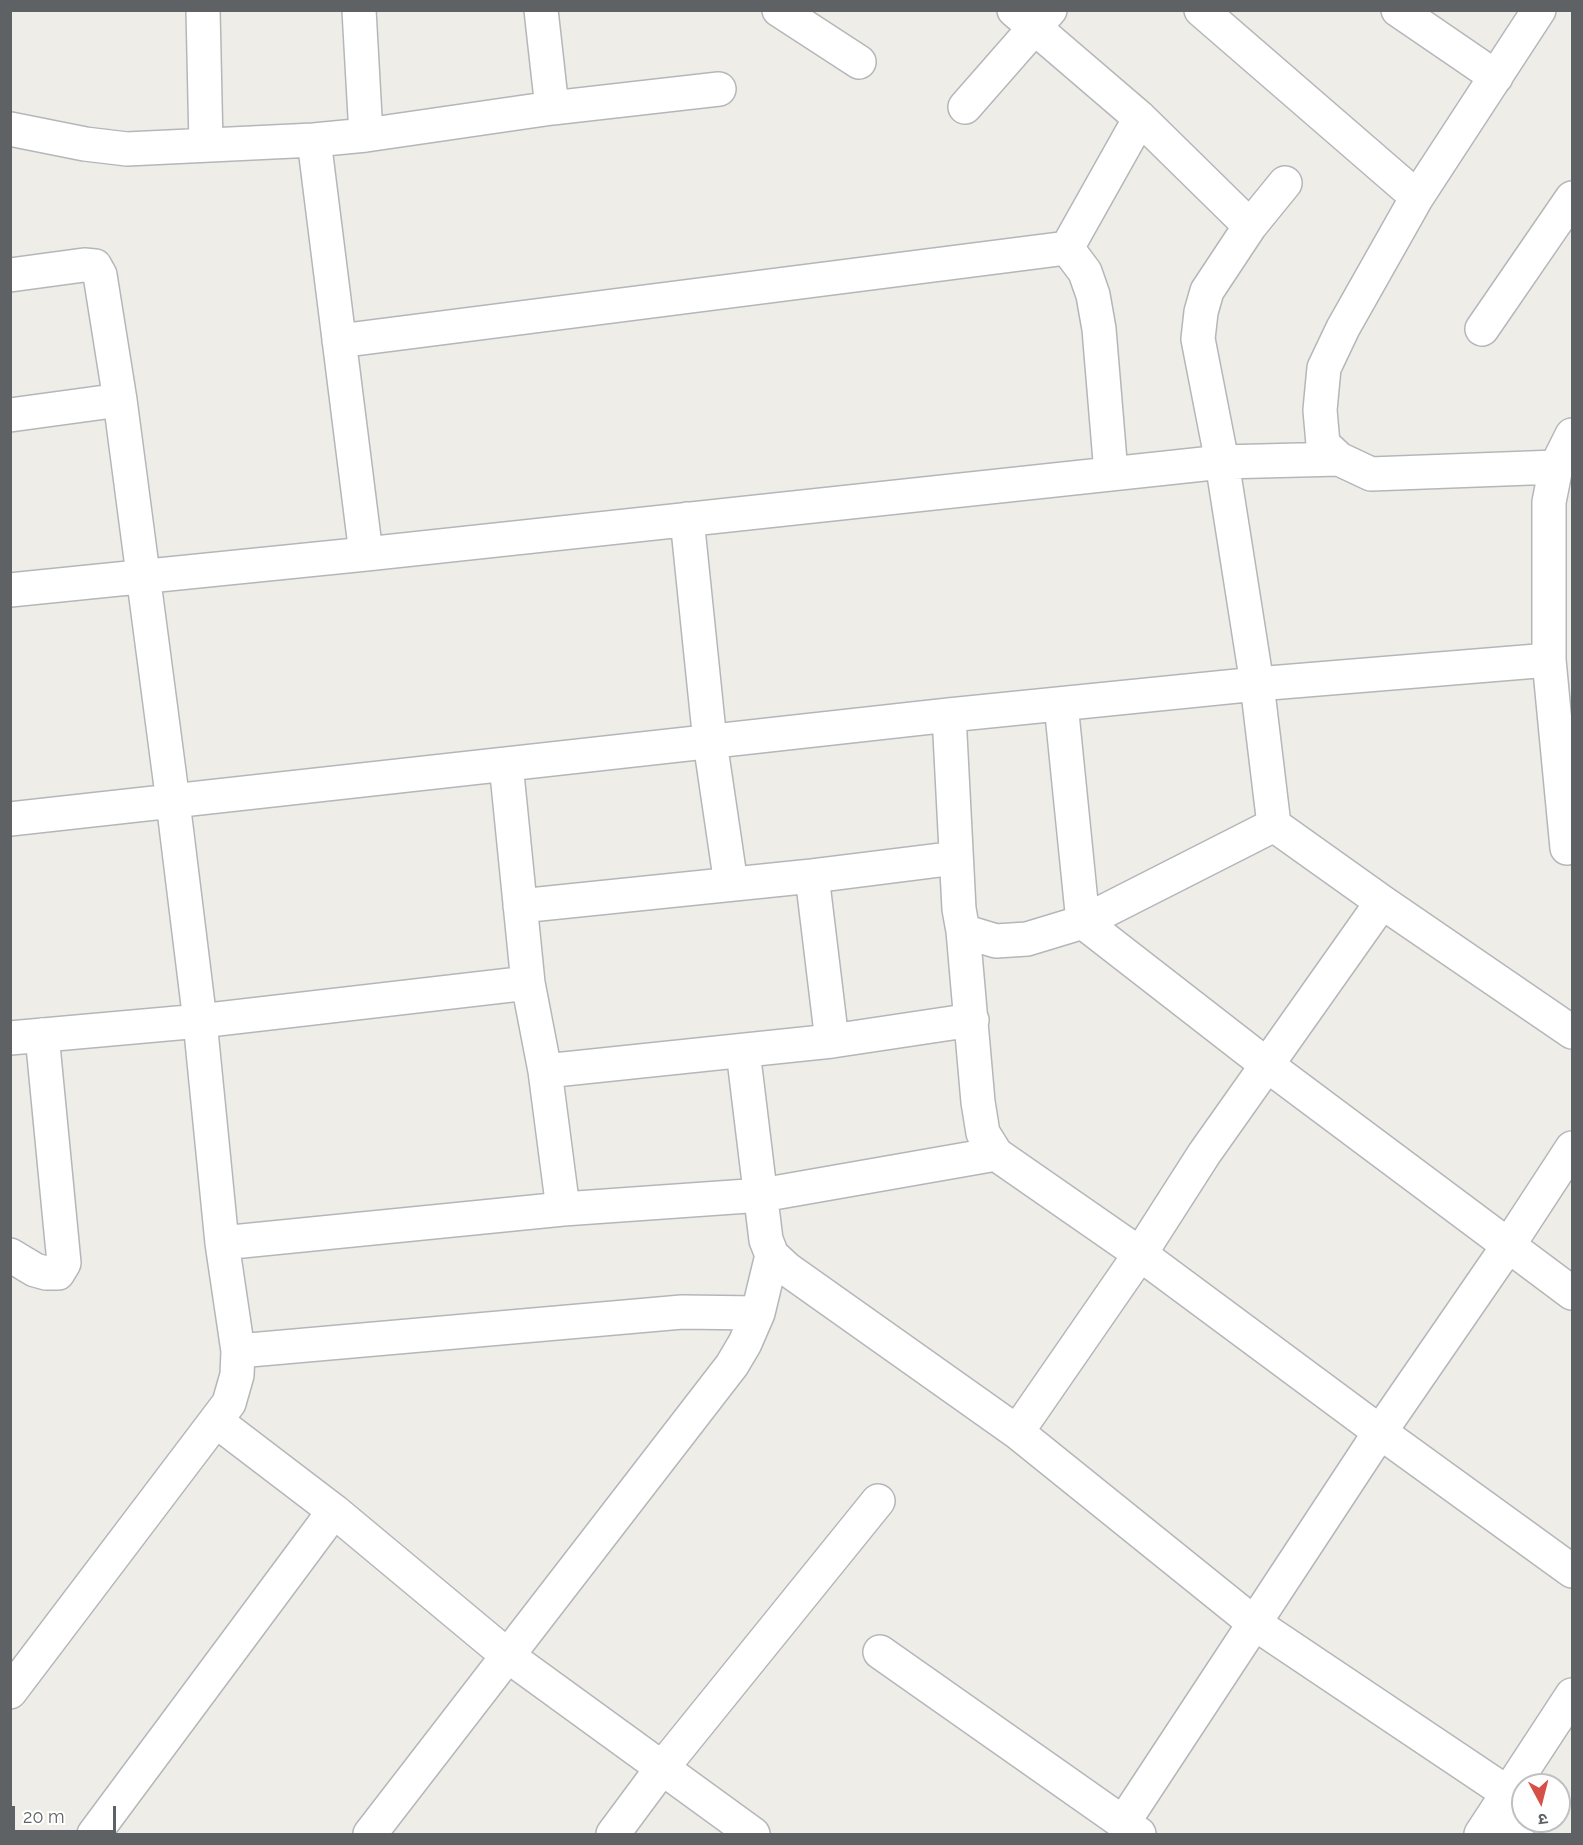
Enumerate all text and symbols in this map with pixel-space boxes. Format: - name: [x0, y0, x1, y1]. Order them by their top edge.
- north arrow: [1511, 1773, 1571, 1833]
- scale bar: [15, 1794, 118, 1832]
- text: 20 m: [23, 1806, 65, 1827]
- text: उ: [1537, 1809, 1549, 1829]

